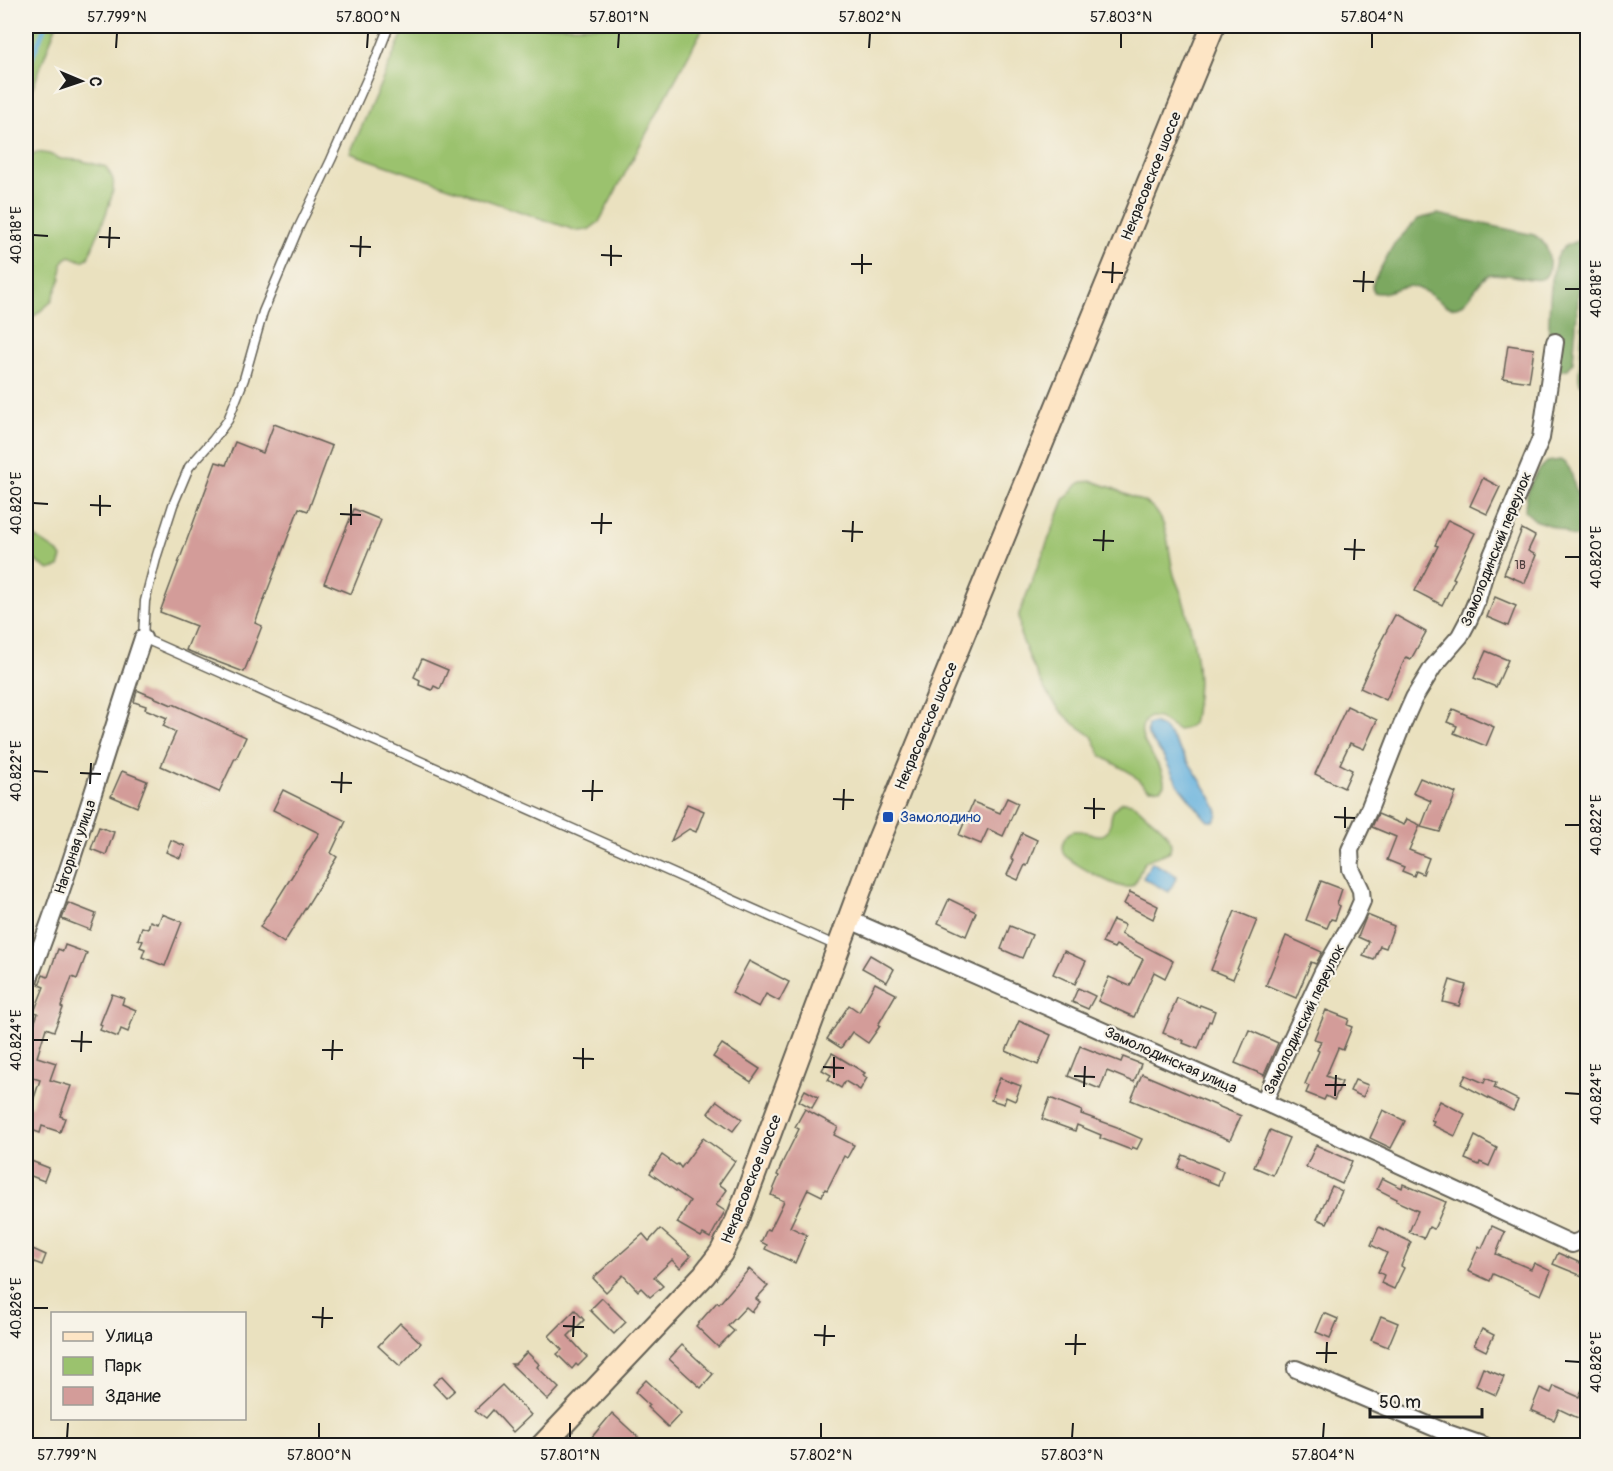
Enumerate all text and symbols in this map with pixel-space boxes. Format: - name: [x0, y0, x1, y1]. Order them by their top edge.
- text: 57.799°N: [87, 8, 147, 27]
- text: 57.800°N: [336, 8, 400, 27]
- text: 57.801°N: [589, 8, 649, 27]
- text: 57.802°N: [839, 8, 901, 27]
- text: 57.803°N: [1090, 8, 1152, 27]
- text: 57.804°N: [1341, 8, 1403, 27]
- north arrow: [51, 51, 111, 111]
- text: С: [85, 76, 105, 87]
- street label: Некрасовское шоссе: [1117, 109, 1186, 243]
- text: 40.818°E: [7, 206, 26, 264]
- text: 40.818°E: [1587, 260, 1606, 318]
- street label: Замолодинский переулок: [1457, 469, 1536, 629]
- text: 40.820°E: [7, 471, 26, 534]
- text: 40.820°E: [1587, 525, 1606, 588]
- house number: 1В: [1514, 558, 1526, 573]
- street label: Некрасовское шоссе: [891, 659, 962, 793]
- text: 40.822°E: [7, 740, 26, 801]
- text: 40.822°E: [1587, 794, 1606, 855]
- street label: Нагорная улица: [50, 797, 101, 897]
- place label: Замолодино: [900, 808, 981, 827]
- marker: Замолодино: [881, 810, 895, 824]
- street label: Замолодинский переулок: [1260, 941, 1349, 1098]
- text: 40.824°E: [7, 1009, 26, 1071]
- street label: Замолодинская улица: [1102, 1023, 1240, 1098]
- text: 40.824°E: [1587, 1063, 1606, 1125]
- street label: Некрасовское шоссе: [717, 1112, 786, 1246]
- text: 40.826°E: [7, 1277, 26, 1339]
- legend: [51, 1312, 246, 1420]
- text: Улица: [105, 1325, 153, 1348]
- text: 40.826°E: [1587, 1331, 1606, 1393]
- text: Парк: [105, 1355, 142, 1378]
- scale bar: [1370, 1381, 1482, 1419]
- text: Здание: [105, 1385, 161, 1408]
- text: 50 m: [1379, 1391, 1421, 1414]
- text: 57.799°N: [37, 1446, 97, 1465]
- text: 57.800°N: [287, 1446, 351, 1465]
- text: 57.801°N: [540, 1446, 600, 1465]
- text: 57.802°N: [790, 1446, 852, 1465]
- text: 57.803°N: [1041, 1446, 1103, 1465]
- text: 57.804°N: [1292, 1446, 1354, 1465]

